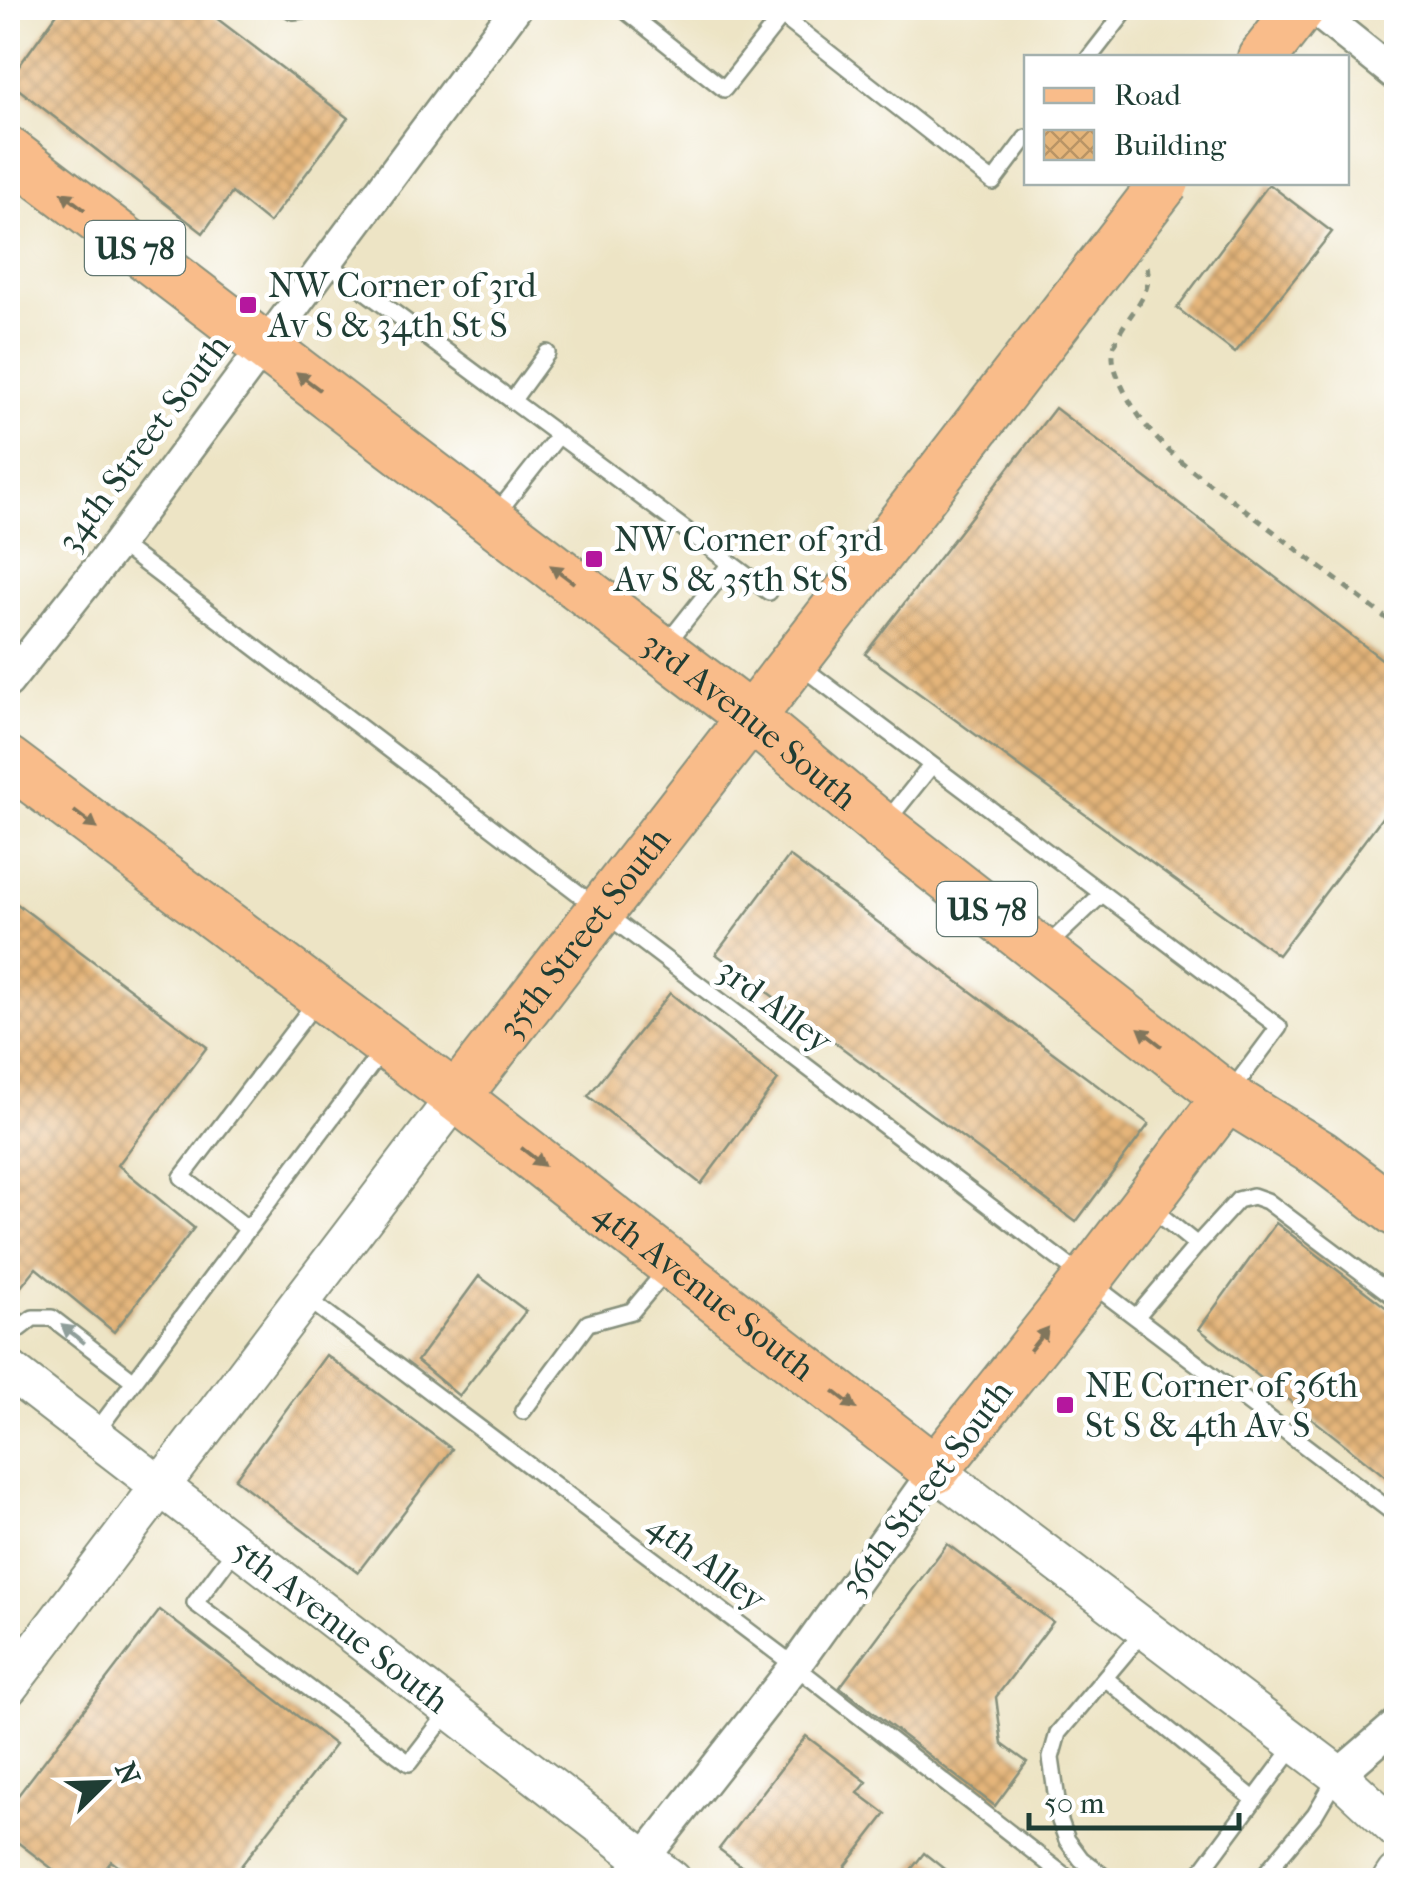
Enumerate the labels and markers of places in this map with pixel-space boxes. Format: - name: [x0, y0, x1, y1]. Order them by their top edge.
- place label: NW Corner of 3rd Av S & 34th St S: [266, 265, 538, 346]
- marker: NW Corner of 3rd Av S & 34th St S: [237, 294, 259, 316]
- place label: NW Corner of 3rd Av S & 35th St S: [612, 519, 884, 600]
- marker: NW Corner of 3rd Av S & 35th St S: [583, 548, 605, 570]
- place label: NE Corner of 36th St S & 4th Av S: [1085, 1365, 1359, 1446]
- marker: NE Corner of 36th St S & 4th Av S: [1054, 1394, 1076, 1416]

